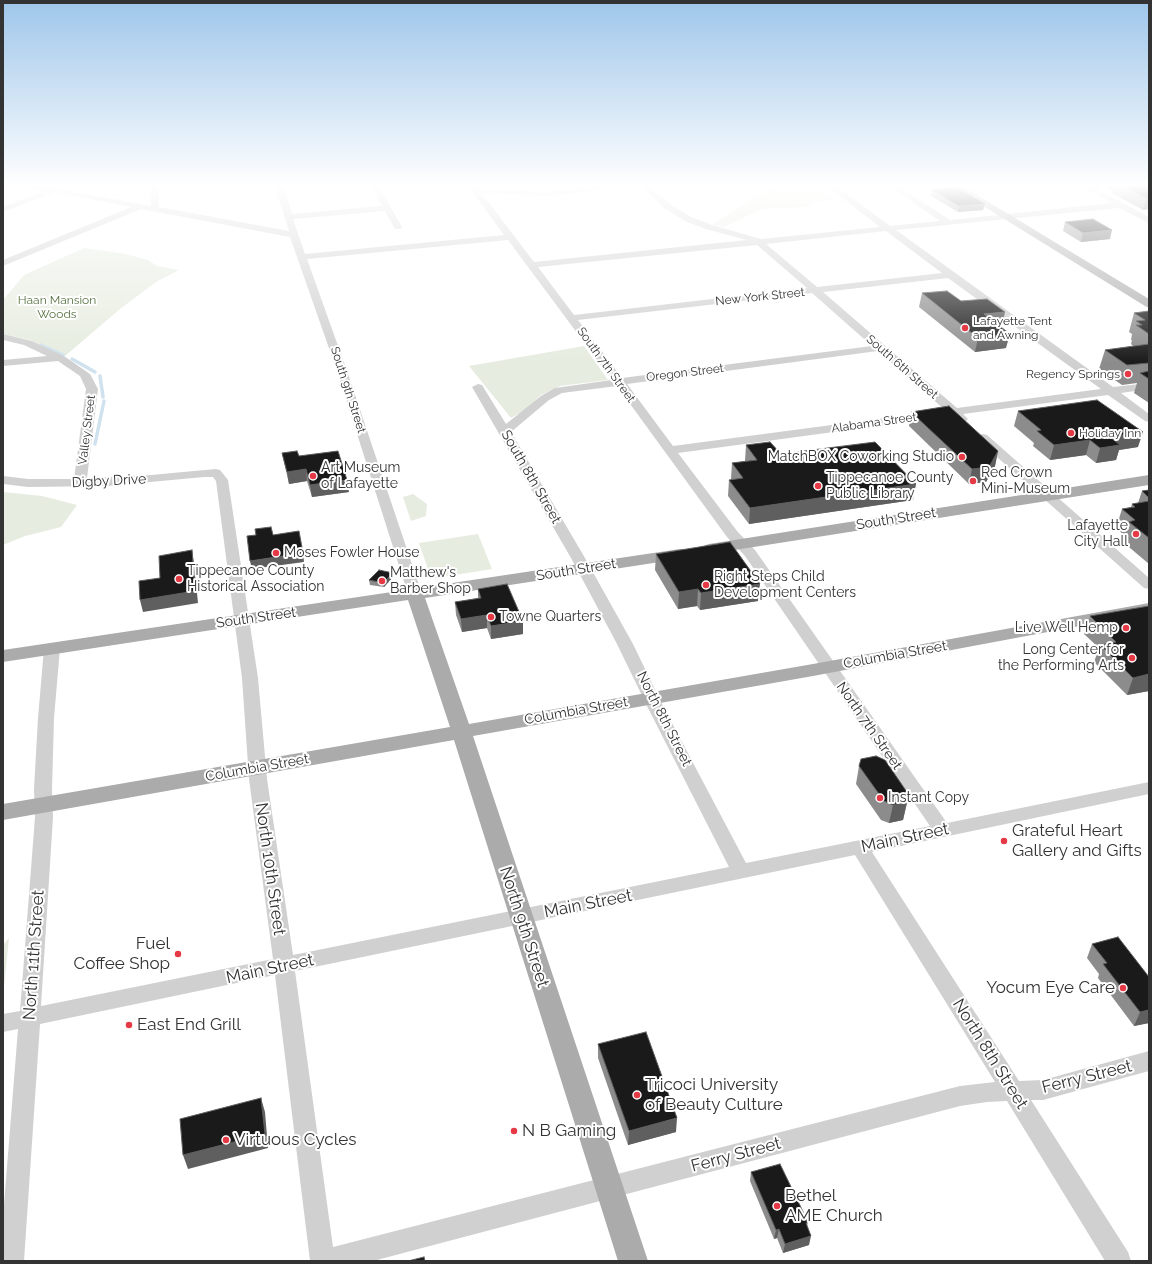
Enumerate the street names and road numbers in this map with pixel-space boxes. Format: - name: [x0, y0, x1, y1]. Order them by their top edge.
- street label: New York Street: [715, 285, 805, 309]
- street label: South 7th Street: [574, 325, 638, 405]
- street label: South 6th Street: [863, 332, 941, 402]
- street label: South 9th Street: [327, 345, 369, 435]
- street label: Oregon Street: [645, 361, 725, 385]
- street label: Valley Street: [76, 394, 98, 466]
- street label: Alabama Street: [831, 410, 917, 436]
- street label: South 8th Street: [497, 427, 565, 527]
- street label: Digby Drive: [71, 471, 147, 491]
- street label: South Street: [855, 504, 937, 534]
- street label: South Street: [535, 555, 617, 585]
- street label: South Street: [215, 604, 297, 632]
- street label: Columbia Street: [842, 638, 948, 672]
- street label: North 8th Street: [633, 669, 695, 769]
- street label: North 7th Street: [833, 679, 905, 773]
- street label: Columbia Street: [523, 694, 629, 728]
- street label: Columbia Street: [204, 751, 310, 785]
- street label: North 10th Street: [251, 801, 289, 937]
- street label: Main Street: [859, 819, 951, 857]
- street label: North 9th Street: [495, 864, 553, 990]
- street label: Main Street: [542, 885, 634, 923]
- street label: North 11th Street: [19, 889, 49, 1021]
- street label: Main Street: [224, 950, 316, 988]
- street label: North 8th Street: [948, 995, 1032, 1113]
- street label: Ferry Street: [1040, 1056, 1134, 1098]
- street label: Ferry Street: [689, 1133, 783, 1177]

